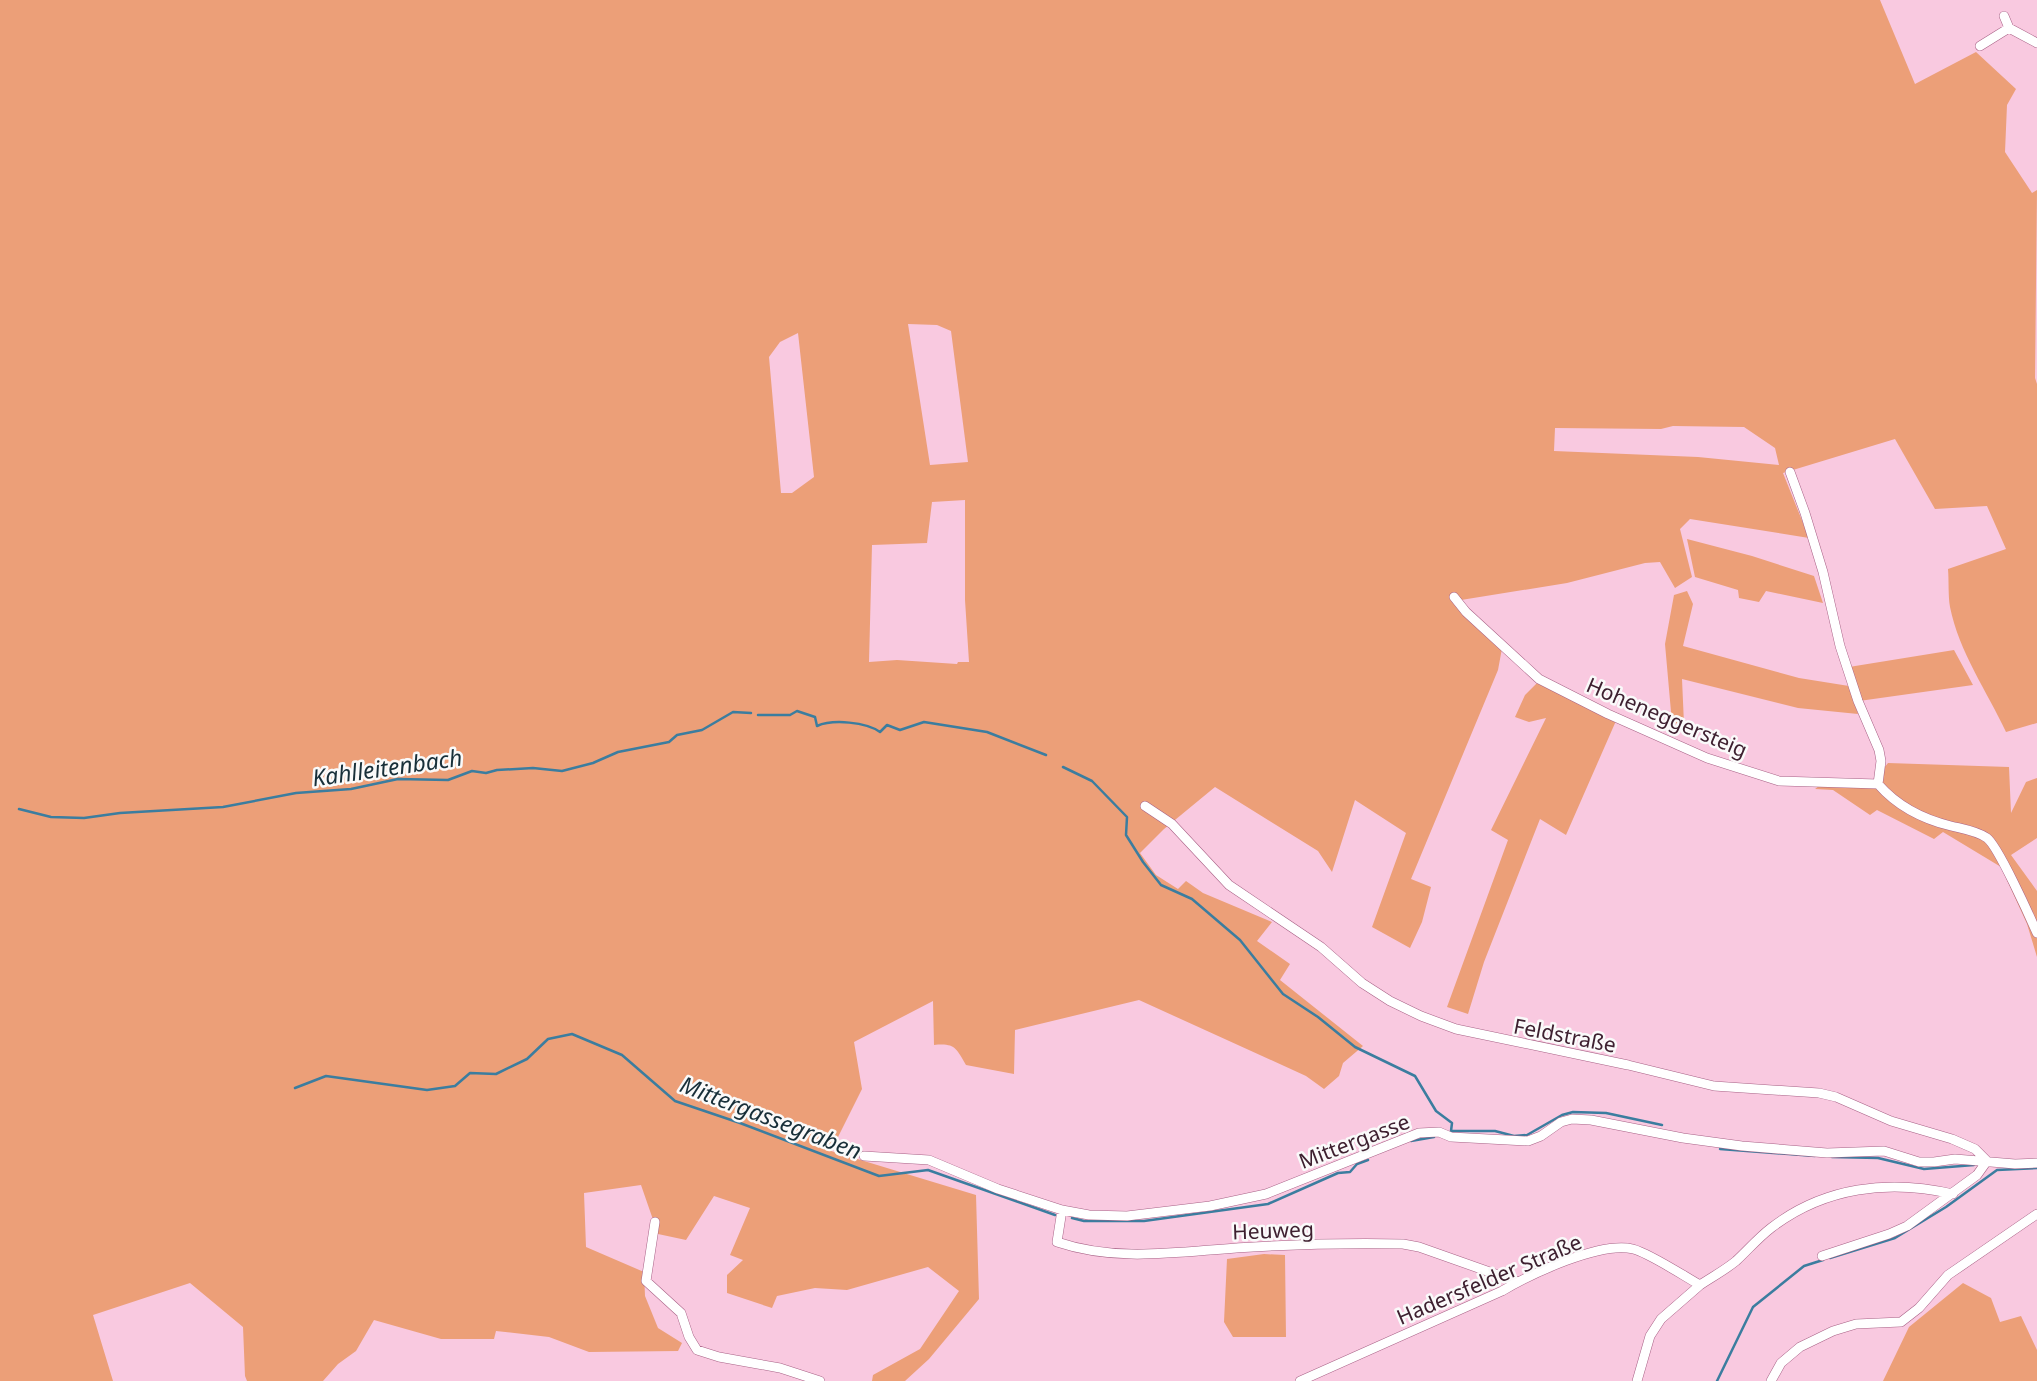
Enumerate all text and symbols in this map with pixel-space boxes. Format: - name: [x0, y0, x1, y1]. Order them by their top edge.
- street label: Hoheneggersteig: [1582, 670, 1752, 764]
- water label: Kahlleitenbach: [310, 741, 464, 793]
- street label: Feldstraße: [1511, 1011, 1619, 1059]
- water label: Mittergassegraben: [676, 1068, 866, 1166]
- street label: Mittergasse: [1295, 1107, 1413, 1175]
- street label: Heuweg: [1232, 1215, 1314, 1245]
- street label: Hadersfelder Straße: [1392, 1227, 1586, 1331]

